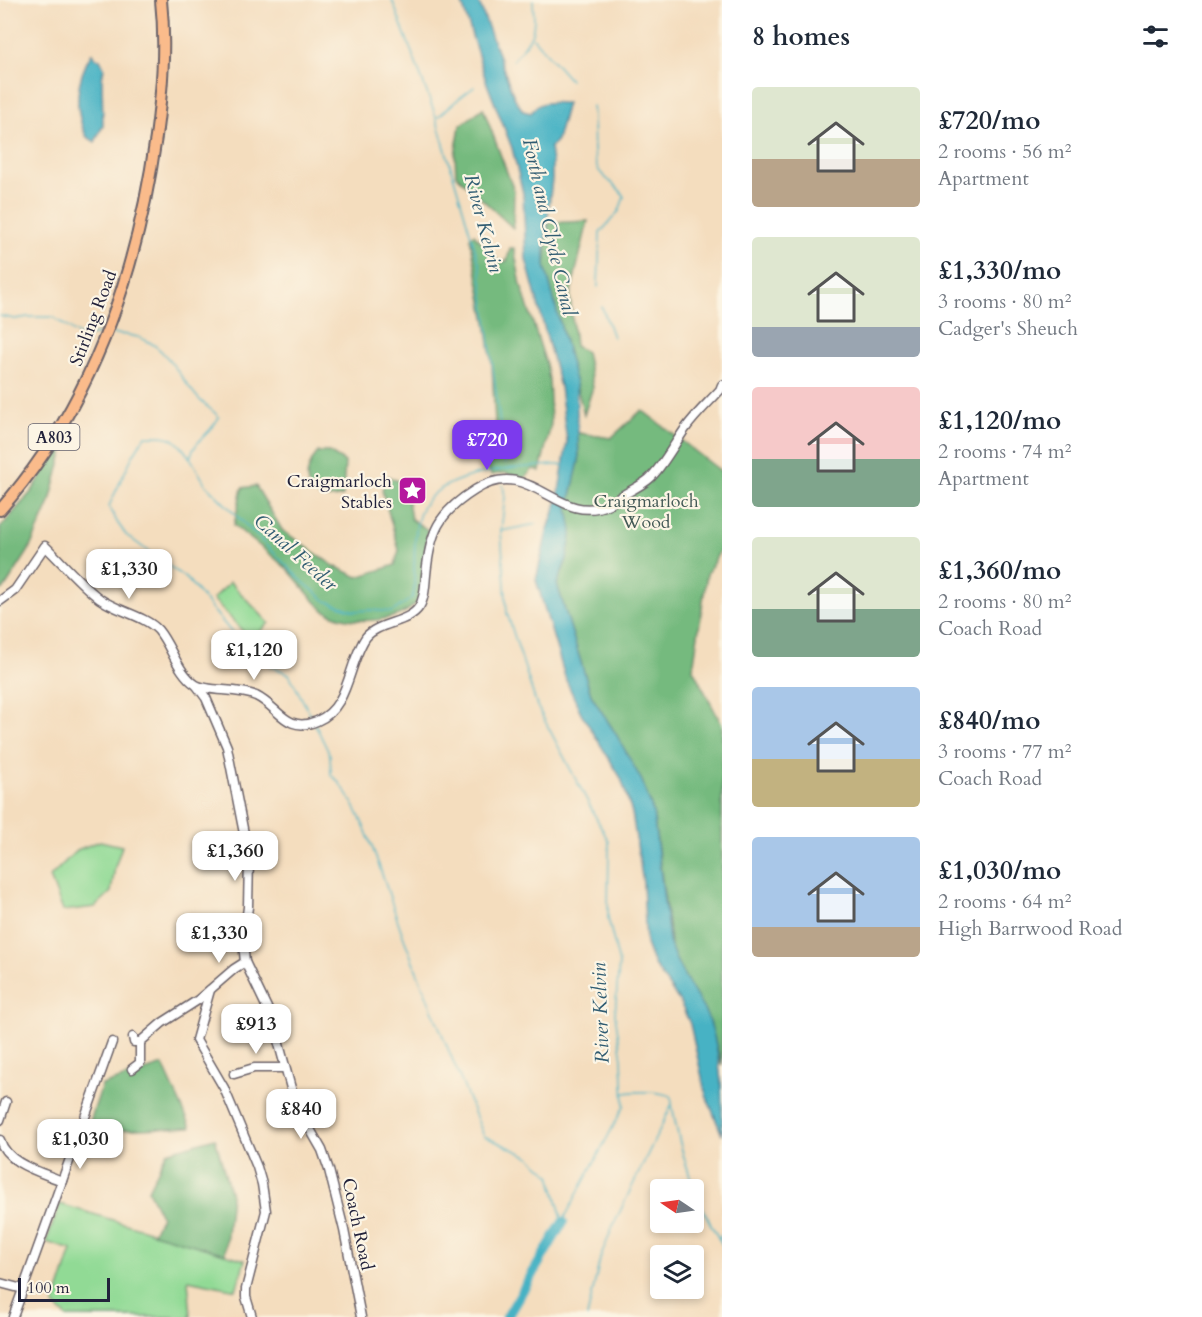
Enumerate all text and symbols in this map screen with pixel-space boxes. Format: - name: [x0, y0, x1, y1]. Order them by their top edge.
- text: 8 homes: [752, 19, 850, 54]
- icon: filters: [1139, 20, 1172, 53]
- text: £720/mo: [938, 103, 1040, 138]
- icon: home: [800, 111, 872, 183]
- water label: Forth and Clyde Canal: [516, 136, 583, 319]
- text: 2 rooms · 56 m²: [938, 138, 1071, 165]
- text: Apartment: [938, 165, 1029, 192]
- water label: River Kelvin: [457, 171, 510, 276]
- text: £1,330/mo: [938, 253, 1061, 288]
- icon: home: [800, 261, 872, 333]
- street label: Stirling Road: [64, 266, 123, 370]
- text: 3 rooms · 80 m²: [938, 288, 1071, 315]
- text: Cadger's Sheuch: [938, 315, 1078, 342]
- text: £1,120/mo: [938, 403, 1061, 438]
- icon: home: [800, 411, 872, 483]
- pin: £720: [451, 420, 523, 471]
- road number: A803: [28, 424, 80, 450]
- text: £720: [466, 426, 508, 453]
- text: 2 rooms · 74 m²: [938, 438, 1071, 465]
- text: Apartment: [938, 465, 1029, 492]
- place label: Craigmarloch Stables: [287, 469, 392, 515]
- place icon: Craigmarloch Stables: [397, 475, 429, 507]
- park label: Craigmarloch Wood: [593, 489, 699, 535]
- water label: Canal Feeder: [248, 508, 344, 598]
- pin: £1,330: [80, 549, 178, 600]
- text: £1,360/mo: [938, 553, 1061, 588]
- text: £1,330: [100, 555, 158, 582]
- icon: home: [800, 561, 872, 633]
- text: 2 rooms · 80 m²: [938, 588, 1071, 615]
- text: Coach Road: [938, 615, 1042, 642]
- pin: £1,120: [205, 630, 303, 681]
- text: £1,120: [225, 636, 283, 663]
- text: £840/mo: [938, 703, 1040, 738]
- icon: home: [800, 711, 872, 783]
- text: 3 rooms · 77 m²: [938, 738, 1071, 765]
- text: Coach Road: [938, 765, 1042, 792]
- pin: £1,360: [186, 831, 284, 882]
- text: £1,360: [206, 837, 264, 864]
- text: £1,030/mo: [938, 853, 1061, 888]
- icon: home: [800, 861, 872, 933]
- text: 2 rooms · 64 m²: [938, 888, 1071, 915]
- pin: £1,330: [170, 913, 268, 964]
- text: High Barrwood Road: [938, 915, 1122, 942]
- text: £1,330: [190, 919, 248, 946]
- water label: River Kelvin: [585, 962, 616, 1064]
- pin: £913: [220, 1004, 292, 1055]
- text: £913: [235, 1010, 277, 1037]
- pin: £840: [265, 1089, 337, 1140]
- text: £840: [280, 1095, 322, 1122]
- pin: £1,030: [31, 1119, 129, 1170]
- text: £1,030: [51, 1125, 109, 1152]
- street label: Coach Road: [336, 1176, 380, 1273]
- north arrow: [650, 1179, 704, 1233]
- map controls: [650, 1179, 704, 1299]
- button: layers: [650, 1245, 704, 1299]
- scale bar: [18, 1275, 110, 1302]
- text: 100 m: [27, 1277, 69, 1299]

